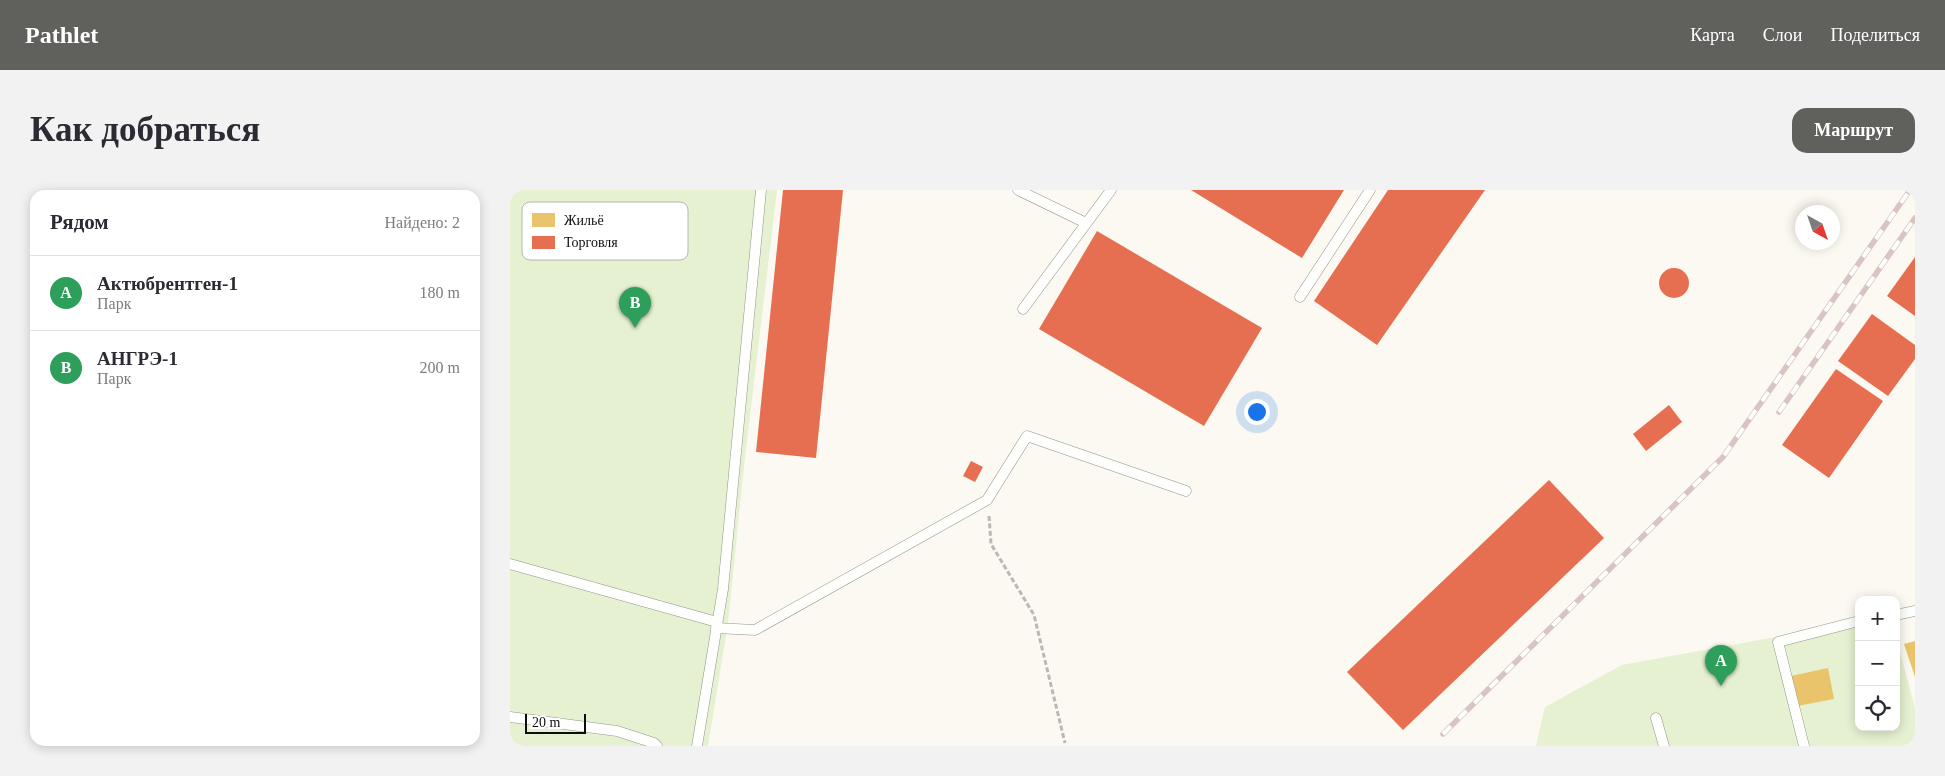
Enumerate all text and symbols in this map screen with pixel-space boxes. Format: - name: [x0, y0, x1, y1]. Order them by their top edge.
- text: Pathlet: [25, 22, 98, 48]
- text: Карта: [1690, 25, 1735, 45]
- text: Слои: [1763, 25, 1802, 45]
- text: Поделиться: [1830, 25, 1920, 45]
- button: Маршрут: [1792, 108, 1915, 153]
- text: Как добраться: [30, 110, 260, 149]
- legend: [522, 202, 688, 260]
- north arrow: [1795, 205, 1840, 250]
- text: Рядом: [50, 210, 109, 234]
- text: Жильё: [564, 213, 604, 228]
- text: Найдено: 2: [385, 214, 460, 231]
- text: Торговля: [564, 235, 618, 250]
- text: Актюбрентген-1: [97, 273, 238, 294]
- text: A: [60, 284, 72, 301]
- text: 180 m: [420, 284, 460, 301]
- pin: B: [619, 287, 651, 328]
- text: Парк: [97, 295, 131, 312]
- text: АНГРЭ-1: [97, 348, 178, 369]
- text: B: [61, 359, 71, 376]
- text: 200 m: [420, 359, 460, 376]
- text: Парк: [97, 370, 131, 387]
- your location: [1244, 399, 1270, 425]
- map controls: [1855, 596, 1900, 731]
- button: +: [1855, 596, 1900, 641]
- button: −: [1855, 641, 1900, 686]
- pin: A: [1705, 645, 1737, 686]
- button: locate: [1855, 686, 1900, 731]
- scale bar: [525, 711, 586, 734]
- text: 20 m: [532, 715, 560, 730]

